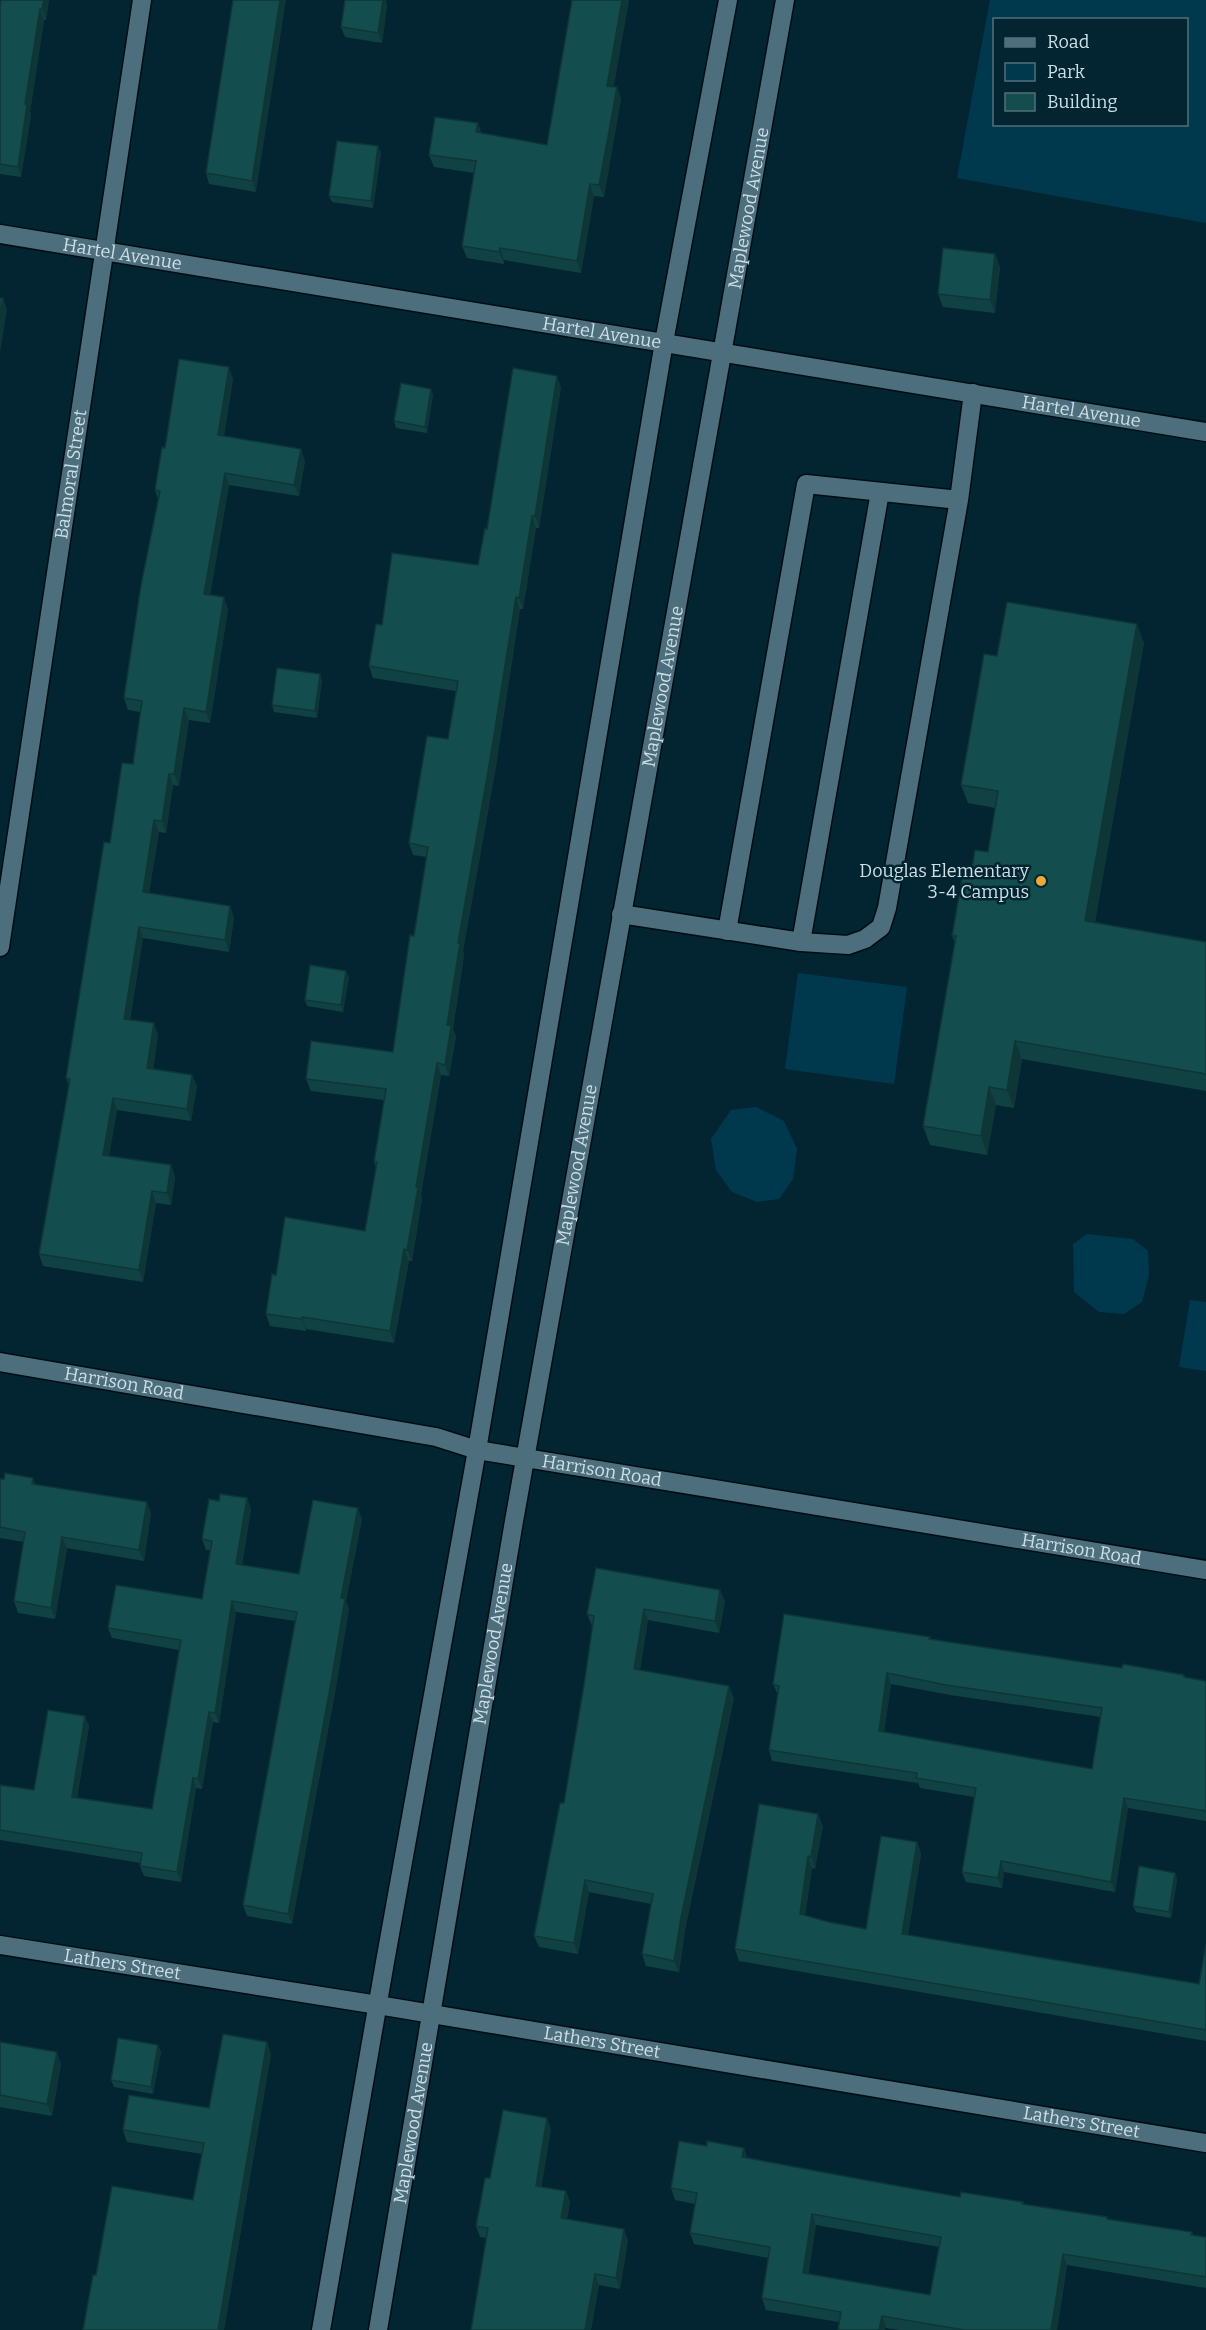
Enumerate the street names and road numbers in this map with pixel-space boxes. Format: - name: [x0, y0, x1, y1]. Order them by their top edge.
- street label: Maplewood Avenue: [723, 126, 774, 291]
- street label: Hartel Avenue: [61, 234, 183, 275]
- street label: Hartel Avenue: [541, 312, 663, 353]
- street label: Hartel Avenue: [1020, 391, 1143, 432]
- street label: Balmoral Street: [50, 408, 92, 541]
- street label: Maplewood Avenue: [638, 604, 688, 769]
- street label: Maplewood Avenue: [552, 1082, 602, 1247]
- street label: Harrison Road: [63, 1362, 186, 1405]
- street label: Harrison Road: [540, 1450, 664, 1491]
- street label: Harrison Road: [1020, 1529, 1143, 1570]
- street label: Maplewood Avenue: [469, 1561, 518, 1726]
- street label: Lathers Street: [63, 1944, 183, 1985]
- street label: Lathers Street: [542, 2022, 663, 2063]
- street label: Maplewood Avenue: [389, 2041, 438, 2205]
- street label: Lathers Street: [1022, 2102, 1142, 2143]

